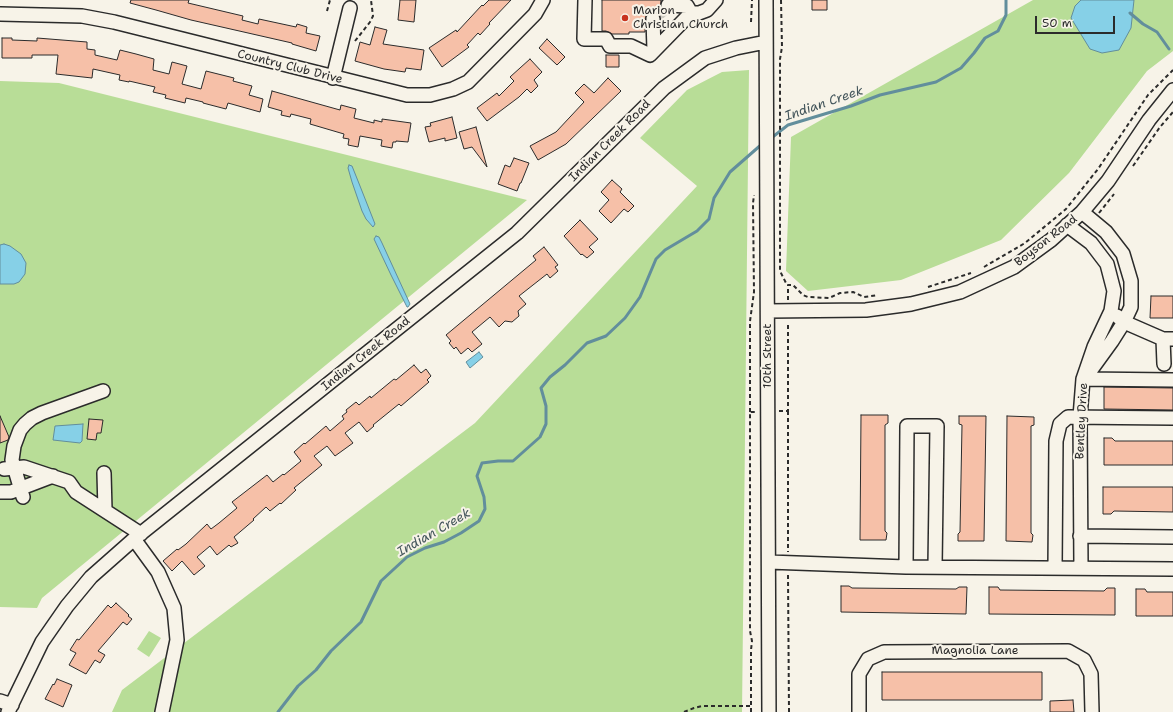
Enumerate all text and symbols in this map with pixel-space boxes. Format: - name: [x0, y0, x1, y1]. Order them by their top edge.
- place label: Marion Christian Church: [633, 4, 728, 32]
- scale bar: [1037, 8, 1117, 34]
- marker: Marion Christian Church: [620, 13, 630, 23]
- text: 50 m: [1042, 15, 1072, 31]
- street label: Country Club Drive: [236, 47, 344, 87]
- water label: Indian Creek: [783, 83, 865, 125]
- street label: Indian Creek Road: [566, 97, 654, 185]
- street label: Boyson Road: [1012, 212, 1080, 270]
- street label: Indian Creek Road: [319, 314, 413, 394]
- street label: 10th Street: [761, 323, 775, 389]
- street label: Bentley Drive: [1073, 382, 1091, 460]
- water label: Indian Creek: [394, 506, 474, 560]
- street label: Magnolia Lane: [932, 644, 1018, 658]

